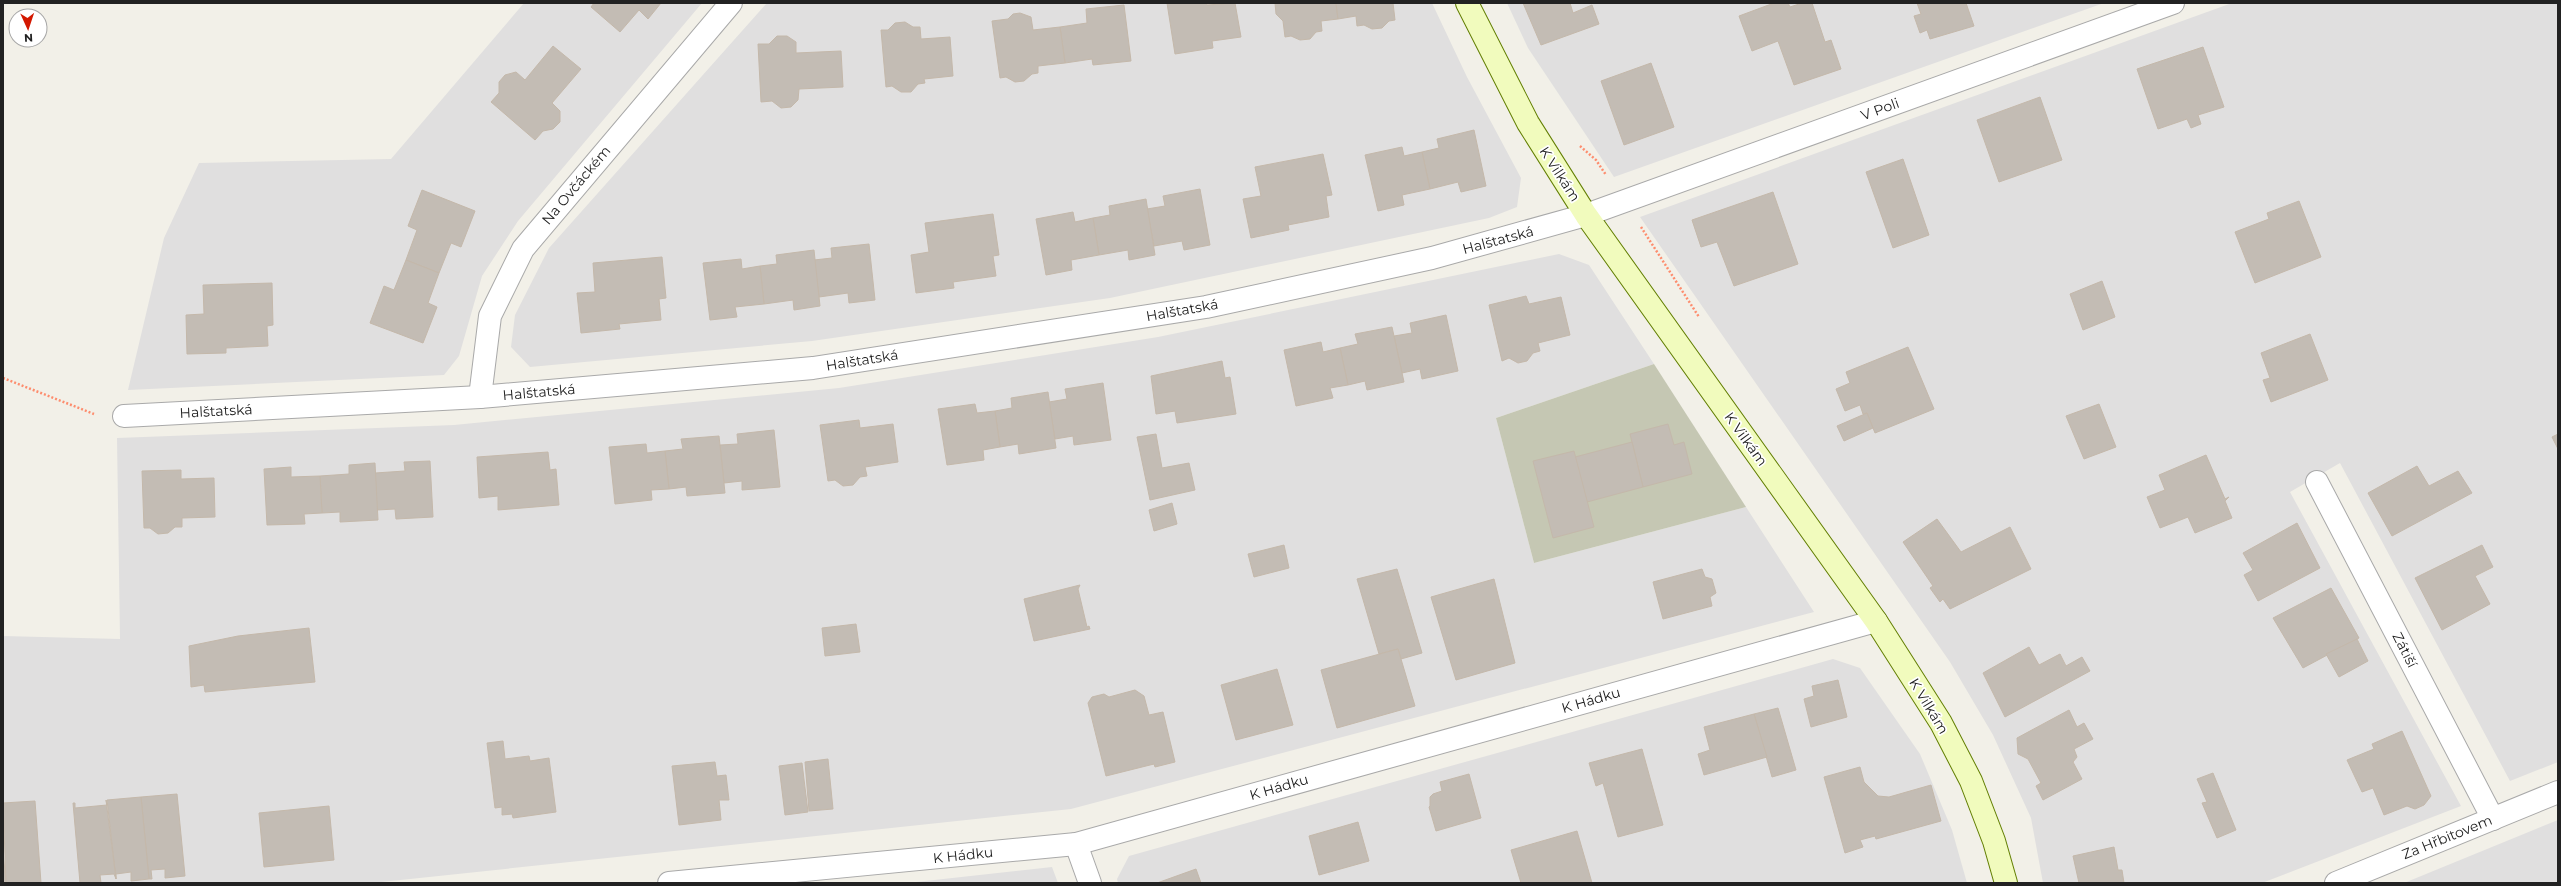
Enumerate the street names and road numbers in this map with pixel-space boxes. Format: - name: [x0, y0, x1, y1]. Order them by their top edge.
- street label: V Poli: [1858, 94, 1902, 124]
- street label: Na Ovčáckém: [538, 142, 614, 228]
- street label: K Vilkám: [1536, 143, 1584, 205]
- street label: Halštatská: [1460, 222, 1536, 258]
- street label: Halštatská: [1145, 295, 1219, 325]
- street label: Halštatská: [825, 345, 899, 375]
- street label: Halštatská: [502, 380, 576, 404]
- street label: Halštatská: [179, 400, 253, 422]
- street label: K Vilkám: [1720, 409, 1772, 469]
- street label: Zátiší: [2388, 629, 2422, 672]
- street label: K Vilkám: [1905, 675, 1953, 737]
- street label: K Hádku: [1559, 683, 1623, 717]
- street label: K Hádku: [1247, 770, 1311, 804]
- street label: Za Hřbitovem: [2399, 811, 2495, 863]
- street label: K Hádku: [932, 843, 994, 867]

